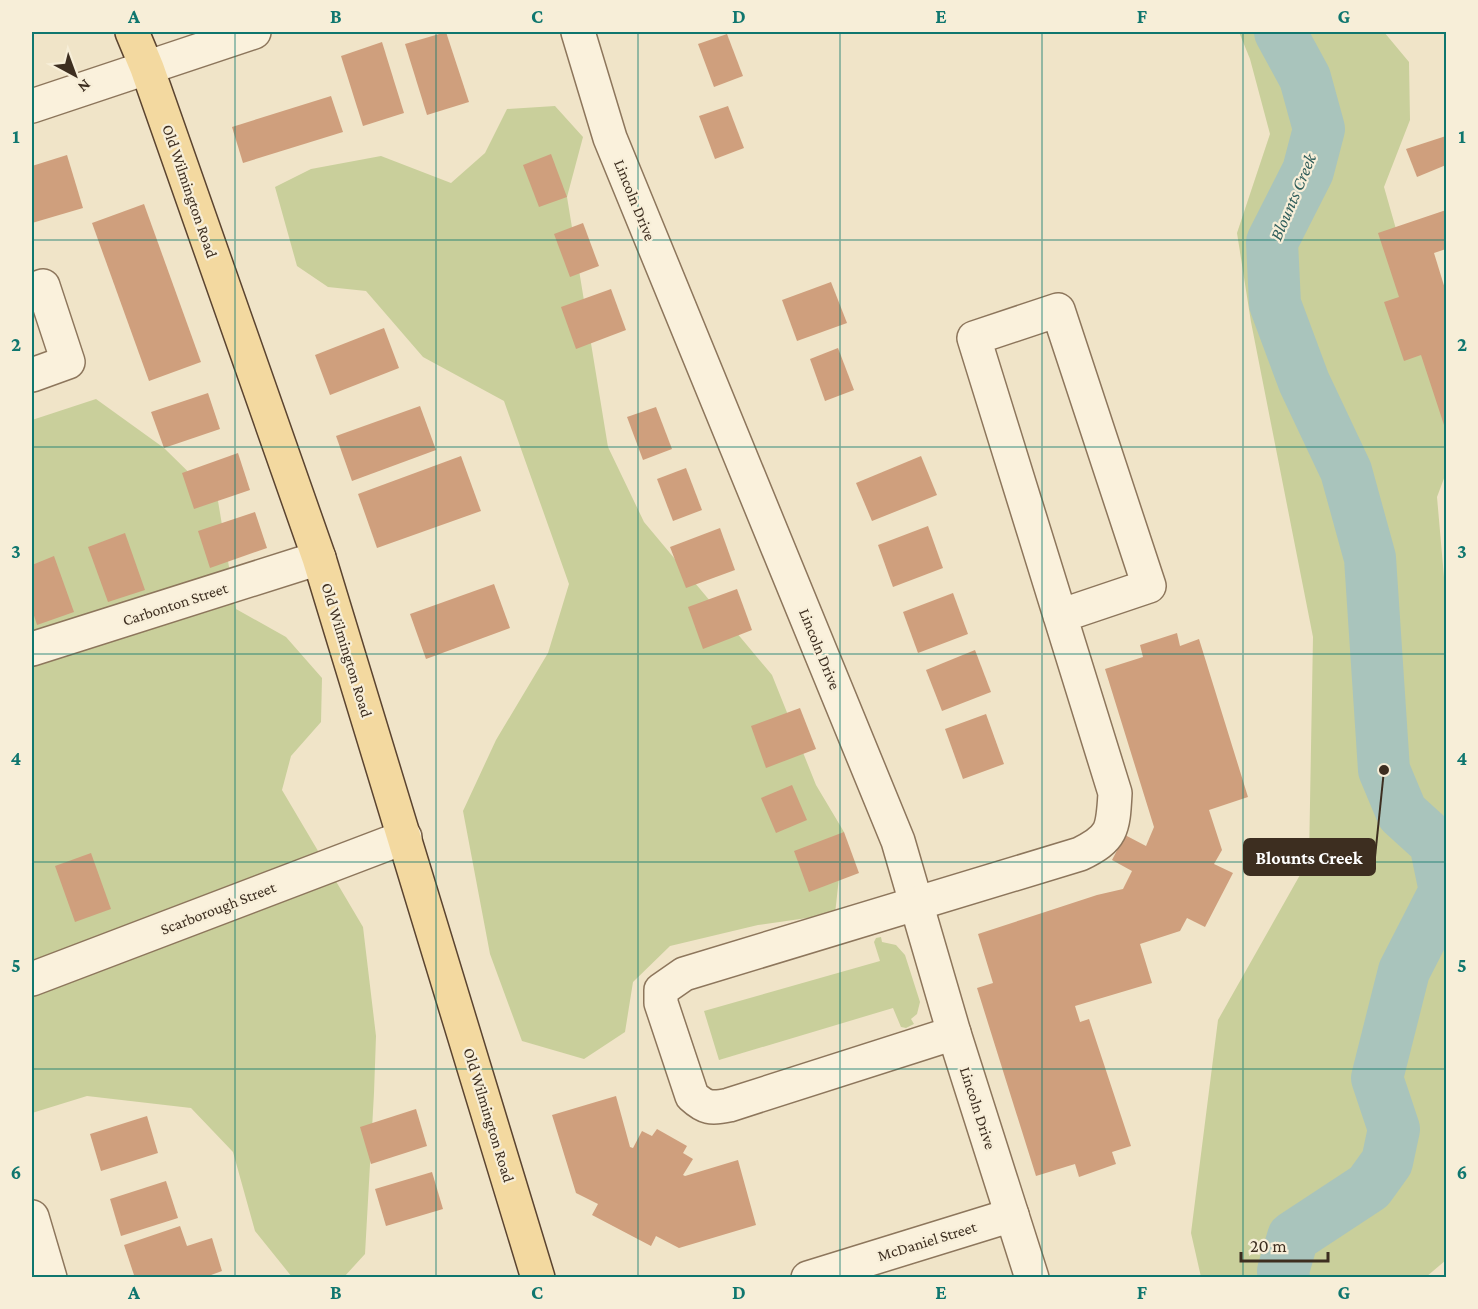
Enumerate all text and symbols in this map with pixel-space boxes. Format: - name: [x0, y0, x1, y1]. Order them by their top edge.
- text: A: [127, 5, 141, 27]
- text: B: [330, 5, 342, 27]
- text: C: [531, 5, 543, 27]
- text: D: [732, 5, 746, 27]
- text: E: [935, 5, 947, 27]
- text: F: [1137, 5, 1148, 27]
- text: G: [1338, 5, 1351, 27]
- north arrow: [45, 45, 105, 105]
- text: N: [75, 76, 94, 96]
- street label: Old Wilmington Road: [158, 122, 221, 261]
- text: 1: [12, 125, 20, 147]
- text: 1: [1458, 125, 1466, 147]
- water label: Blounts Creek: [1266, 150, 1321, 243]
- street label: Lincoln Drive: [611, 157, 659, 243]
- text: 2: [11, 333, 21, 355]
- text: 2: [1457, 333, 1467, 355]
- text: 3: [11, 540, 21, 562]
- text: 3: [1457, 540, 1467, 562]
- street label: Carbonton Street: [120, 579, 230, 629]
- street label: Old Wilmington Road: [317, 581, 376, 720]
- street label: Lincoln Drive: [796, 606, 844, 692]
- text: 4: [11, 747, 22, 769]
- text: 4: [1457, 747, 1468, 769]
- callout: Blounts Creek: [1244, 839, 1375, 875]
- text: Blounts Creek: [1255, 848, 1363, 868]
- street label: Scarborough Street: [158, 878, 279, 939]
- text: 5: [11, 954, 21, 976]
- text: 5: [1457, 954, 1467, 976]
- street label: Old Wilmington Road: [459, 1046, 518, 1185]
- street label: Lincoln Drive: [957, 1065, 999, 1151]
- text: 6: [11, 1161, 21, 1183]
- text: 6: [1457, 1161, 1467, 1183]
- street label: McDaniel Street: [876, 1218, 979, 1264]
- scale bar: [1241, 1225, 1328, 1263]
- text: 20 m: [1250, 1236, 1287, 1256]
- text: A: [127, 1281, 141, 1303]
- text: B: [330, 1281, 342, 1303]
- text: C: [531, 1281, 543, 1303]
- text: D: [732, 1281, 746, 1303]
- text: E: [935, 1281, 947, 1303]
- text: F: [1137, 1281, 1148, 1303]
- text: G: [1338, 1281, 1351, 1303]

